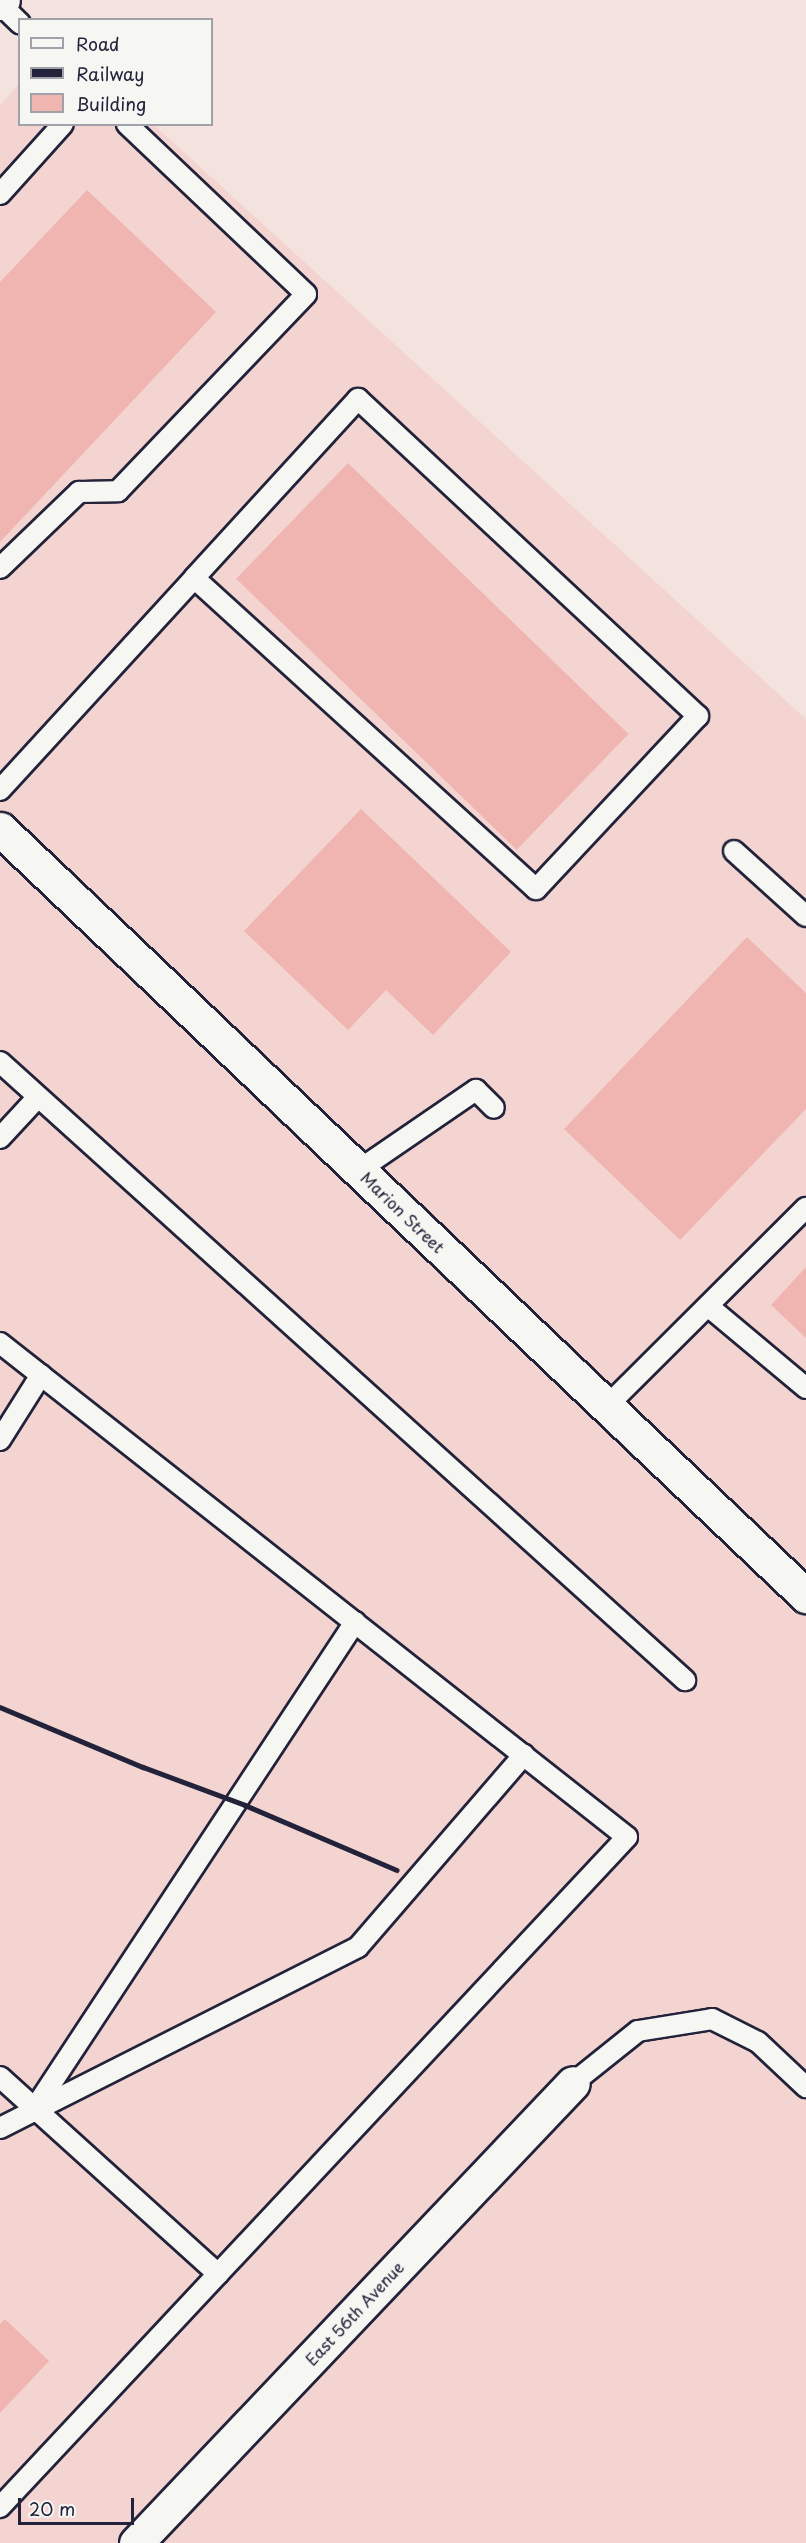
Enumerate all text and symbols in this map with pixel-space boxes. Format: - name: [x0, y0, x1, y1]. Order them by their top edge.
- legend: [18, 18, 213, 126]
- text: Road: [76, 30, 120, 57]
- text: Railway: [76, 60, 144, 87]
- text: Building: [76, 90, 146, 117]
- street label: Marion Street: [357, 1168, 449, 1256]
- street label: East 56th Avenue: [301, 2257, 407, 2369]
- scale bar: [21, 2486, 136, 2524]
- text: 20 m: [29, 2495, 75, 2522]

